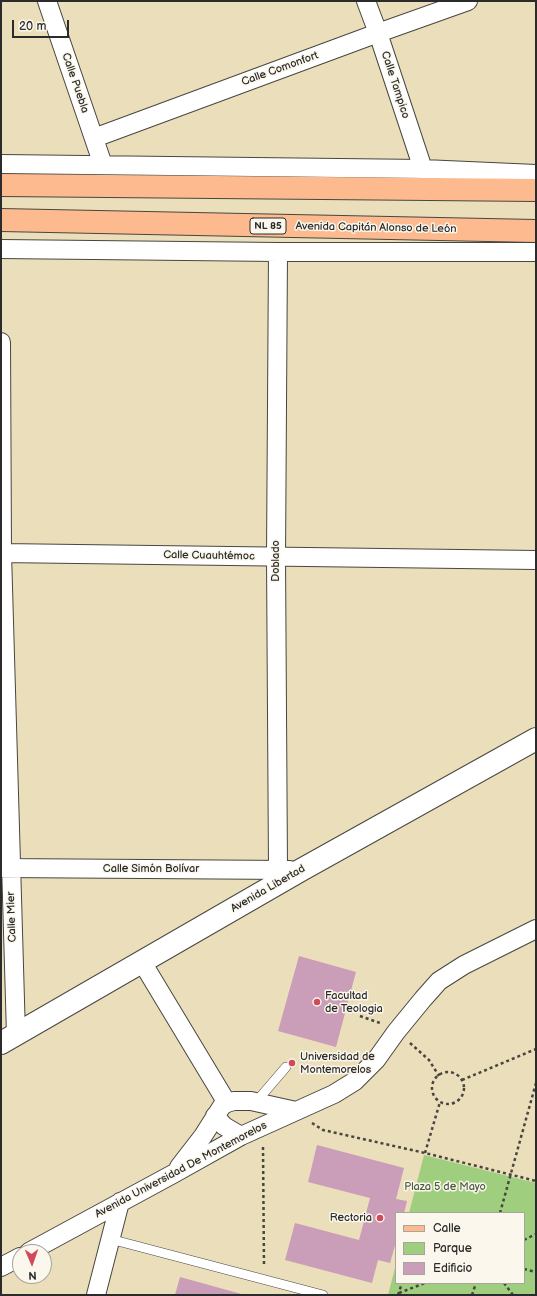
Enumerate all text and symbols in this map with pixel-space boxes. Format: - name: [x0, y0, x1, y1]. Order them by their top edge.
- scale bar: [14, 12, 71, 38]
- text: 20 m: [19, 19, 46, 34]
- street label: Calle Comonfort: [240, 49, 320, 89]
- street label: Calle Tampico: [378, 50, 412, 120]
- street label: Calle Puebla: [59, 51, 91, 115]
- road number: NL 85: [250, 218, 286, 234]
- street label: Avenida Capitán Alonso de León: [295, 220, 457, 236]
- street label: Doblado: [269, 540, 283, 582]
- street label: Calle Cuauhtémoc: [163, 549, 255, 563]
- street label: Calle Simón Bolívar: [103, 862, 199, 876]
- street label: Avenida Libertad: [228, 862, 308, 916]
- street label: Calle Mier: [5, 891, 19, 943]
- place label: Facultad de Teologia: [325, 989, 383, 1015]
- marker: Facultad de Teologia: [312, 997, 322, 1007]
- place label: Universidad de Montemorelos: [300, 1050, 375, 1076]
- marker: Universidad de Montemorelos: [287, 1058, 297, 1068]
- street label: Avenida Universidad De Montemorelos: [93, 1119, 269, 1221]
- park label: Plaza 5 de Mayo: [404, 1180, 486, 1194]
- place label: Rectoria: [330, 1211, 372, 1225]
- legend: [395, 1212, 525, 1284]
- marker: Rectoria: [375, 1213, 385, 1223]
- text: Calle: [433, 1221, 461, 1236]
- text: Parque: [433, 1241, 472, 1256]
- north arrow: [12, 1244, 52, 1284]
- text: Edificio: [433, 1261, 472, 1276]
- text: N: [28, 1269, 37, 1282]

